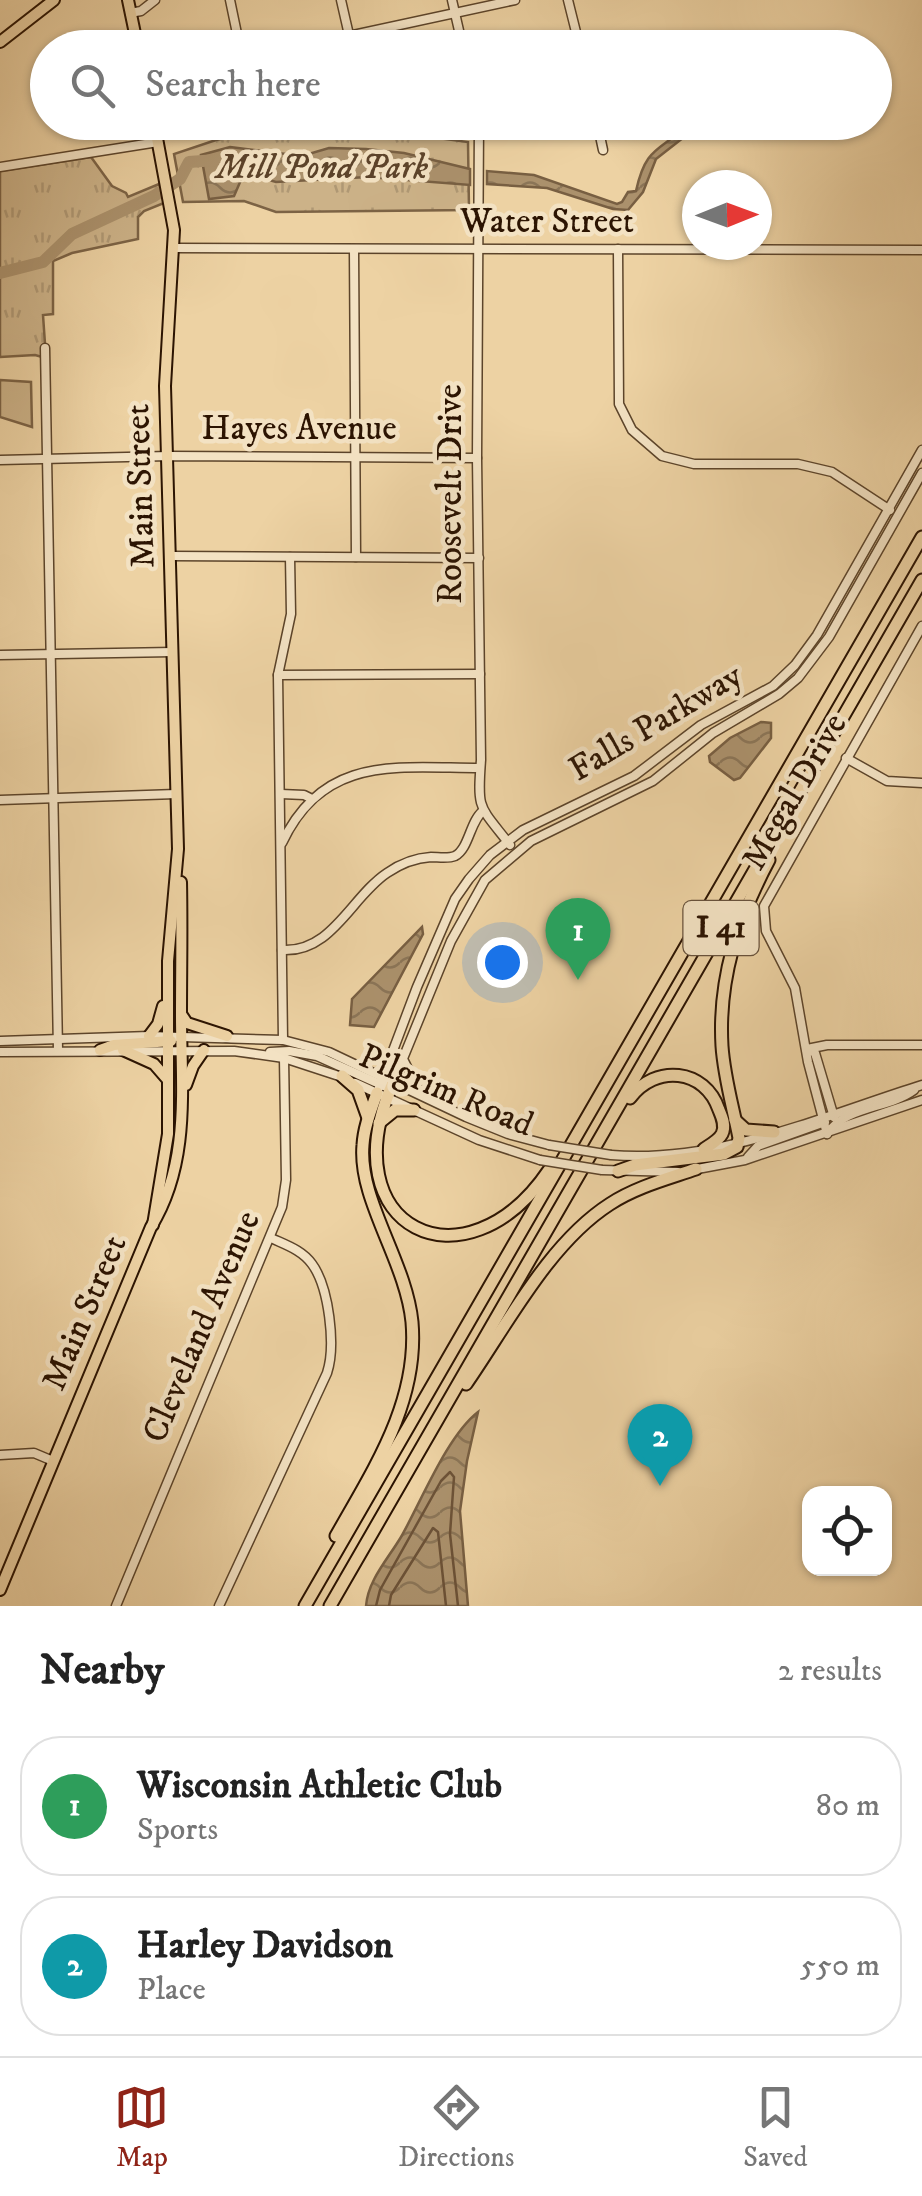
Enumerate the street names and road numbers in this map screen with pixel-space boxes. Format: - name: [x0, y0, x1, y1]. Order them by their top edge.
- street label: Water Street: [459, 200, 634, 244]
- street label: Roosevelt Drive: [429, 384, 473, 604]
- street label: Main Street: [116, 403, 166, 569]
- street label: Hayes Avenue: [201, 407, 397, 451]
- street label: Falls Parkway: [561, 654, 751, 792]
- street label: Megal Drive: [732, 706, 858, 878]
- road number: I 41: [684, 901, 758, 955]
- street label: Pilgrim Road: [352, 1035, 540, 1148]
- street label: Cleveland Avenue: [133, 1205, 271, 1449]
- street label: Main Street: [33, 1229, 137, 1397]

